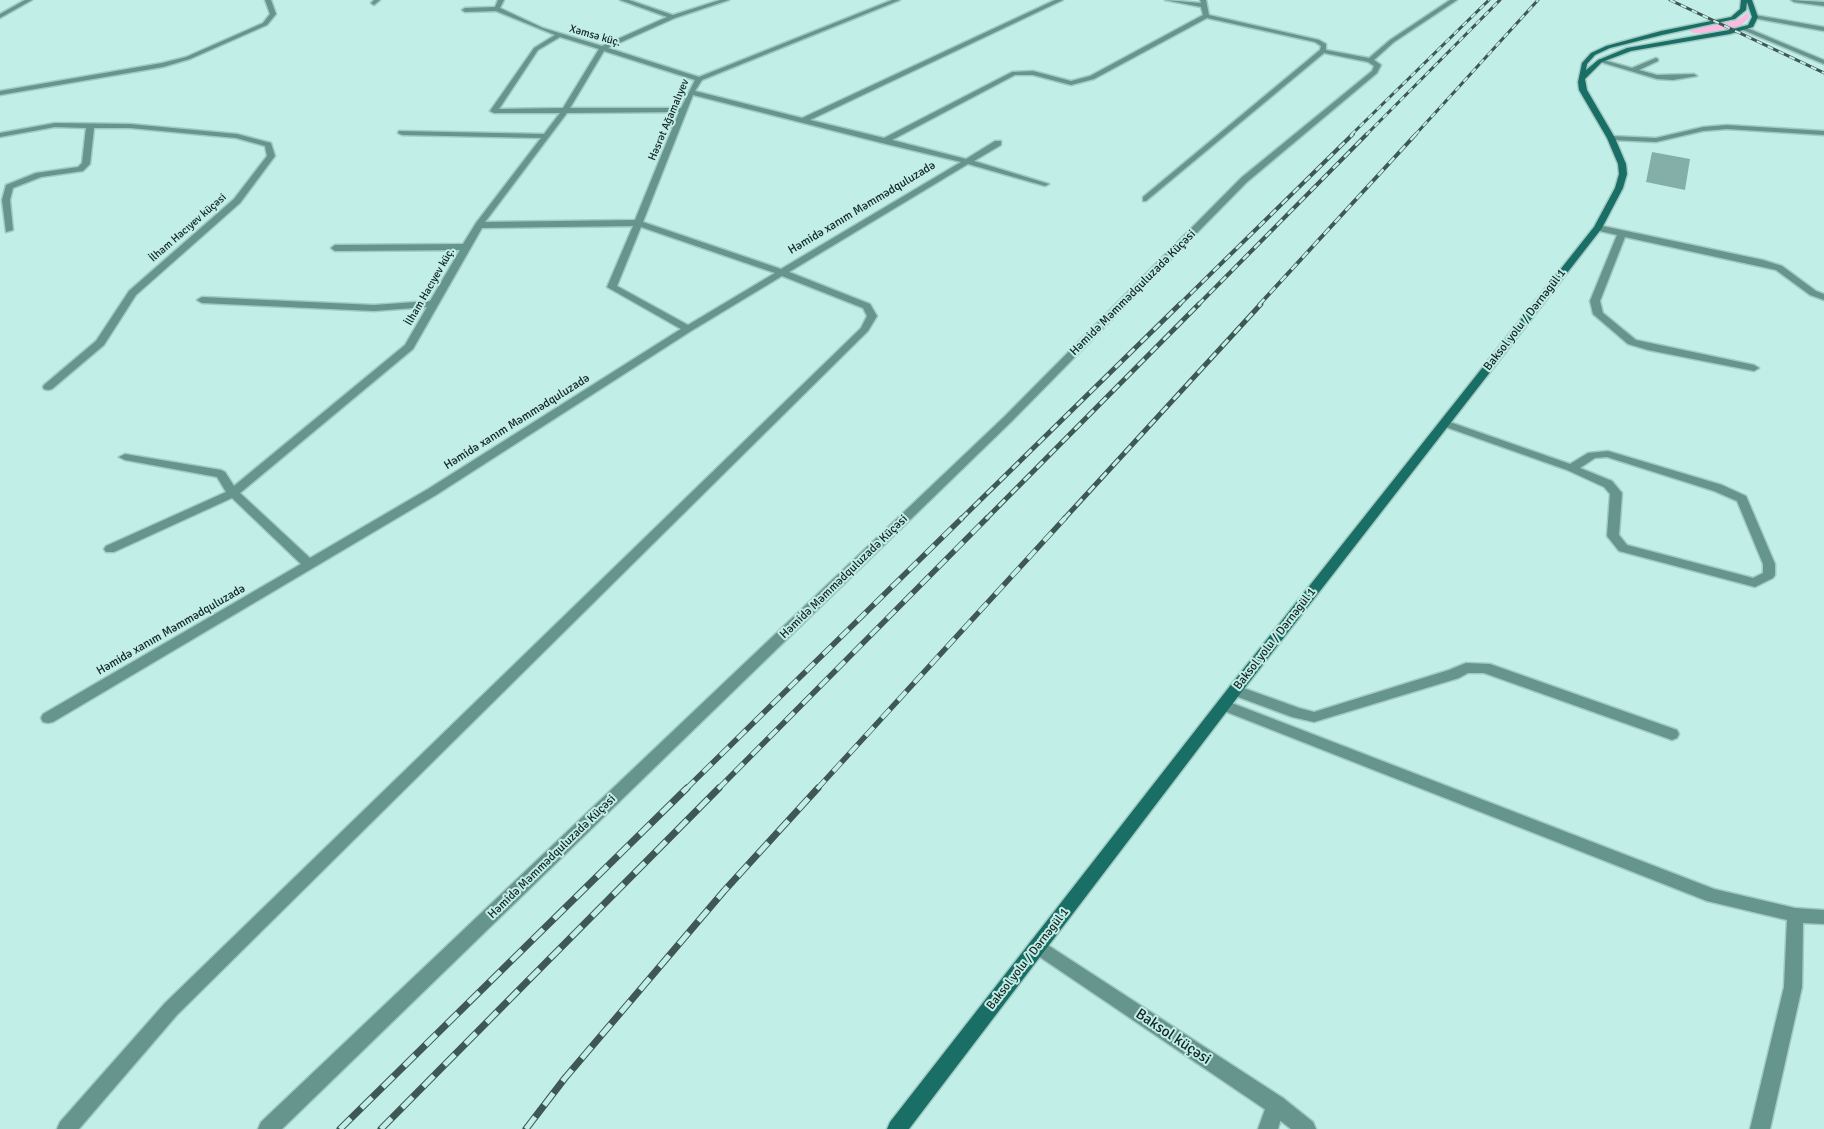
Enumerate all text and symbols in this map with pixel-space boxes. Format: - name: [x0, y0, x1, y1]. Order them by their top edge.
- street label: Xəmsə küç.: [568, 22, 622, 50]
- street label: Həsrət Ağamalıyev: [646, 77, 692, 163]
- street label: Həmidə xanım Məmmədquluzadə: [786, 158, 938, 258]
- street label: İlham Hacıyev küçəsi: [147, 191, 229, 265]
- street label: Həmidə Məmmədquluzadə Küçəsi: [1067, 227, 1199, 359]
- street label: İlham Hacıyev küç.: [402, 246, 458, 328]
- street label: Baksol yolu / Dərnəgül 1: [1481, 266, 1569, 374]
- street label: Həmidə xanım Məmmədquluzadə: [441, 371, 593, 473]
- street label: Həmidə Məmmədquluzadə Küçəsi: [777, 512, 911, 642]
- street label: Həmidə xanım Məmmədquluzadə: [94, 581, 248, 679]
- street label: Baksol yolu / Dərnəgül 1: [1231, 585, 1319, 693]
- street label: Həmidə Məmmədquluzadə Küçəsi: [485, 792, 619, 922]
- street label: Baksol yolu / Dərnəgül 1: [984, 905, 1072, 1013]
- street label: Baksol küçəsi: [1132, 1005, 1214, 1069]

